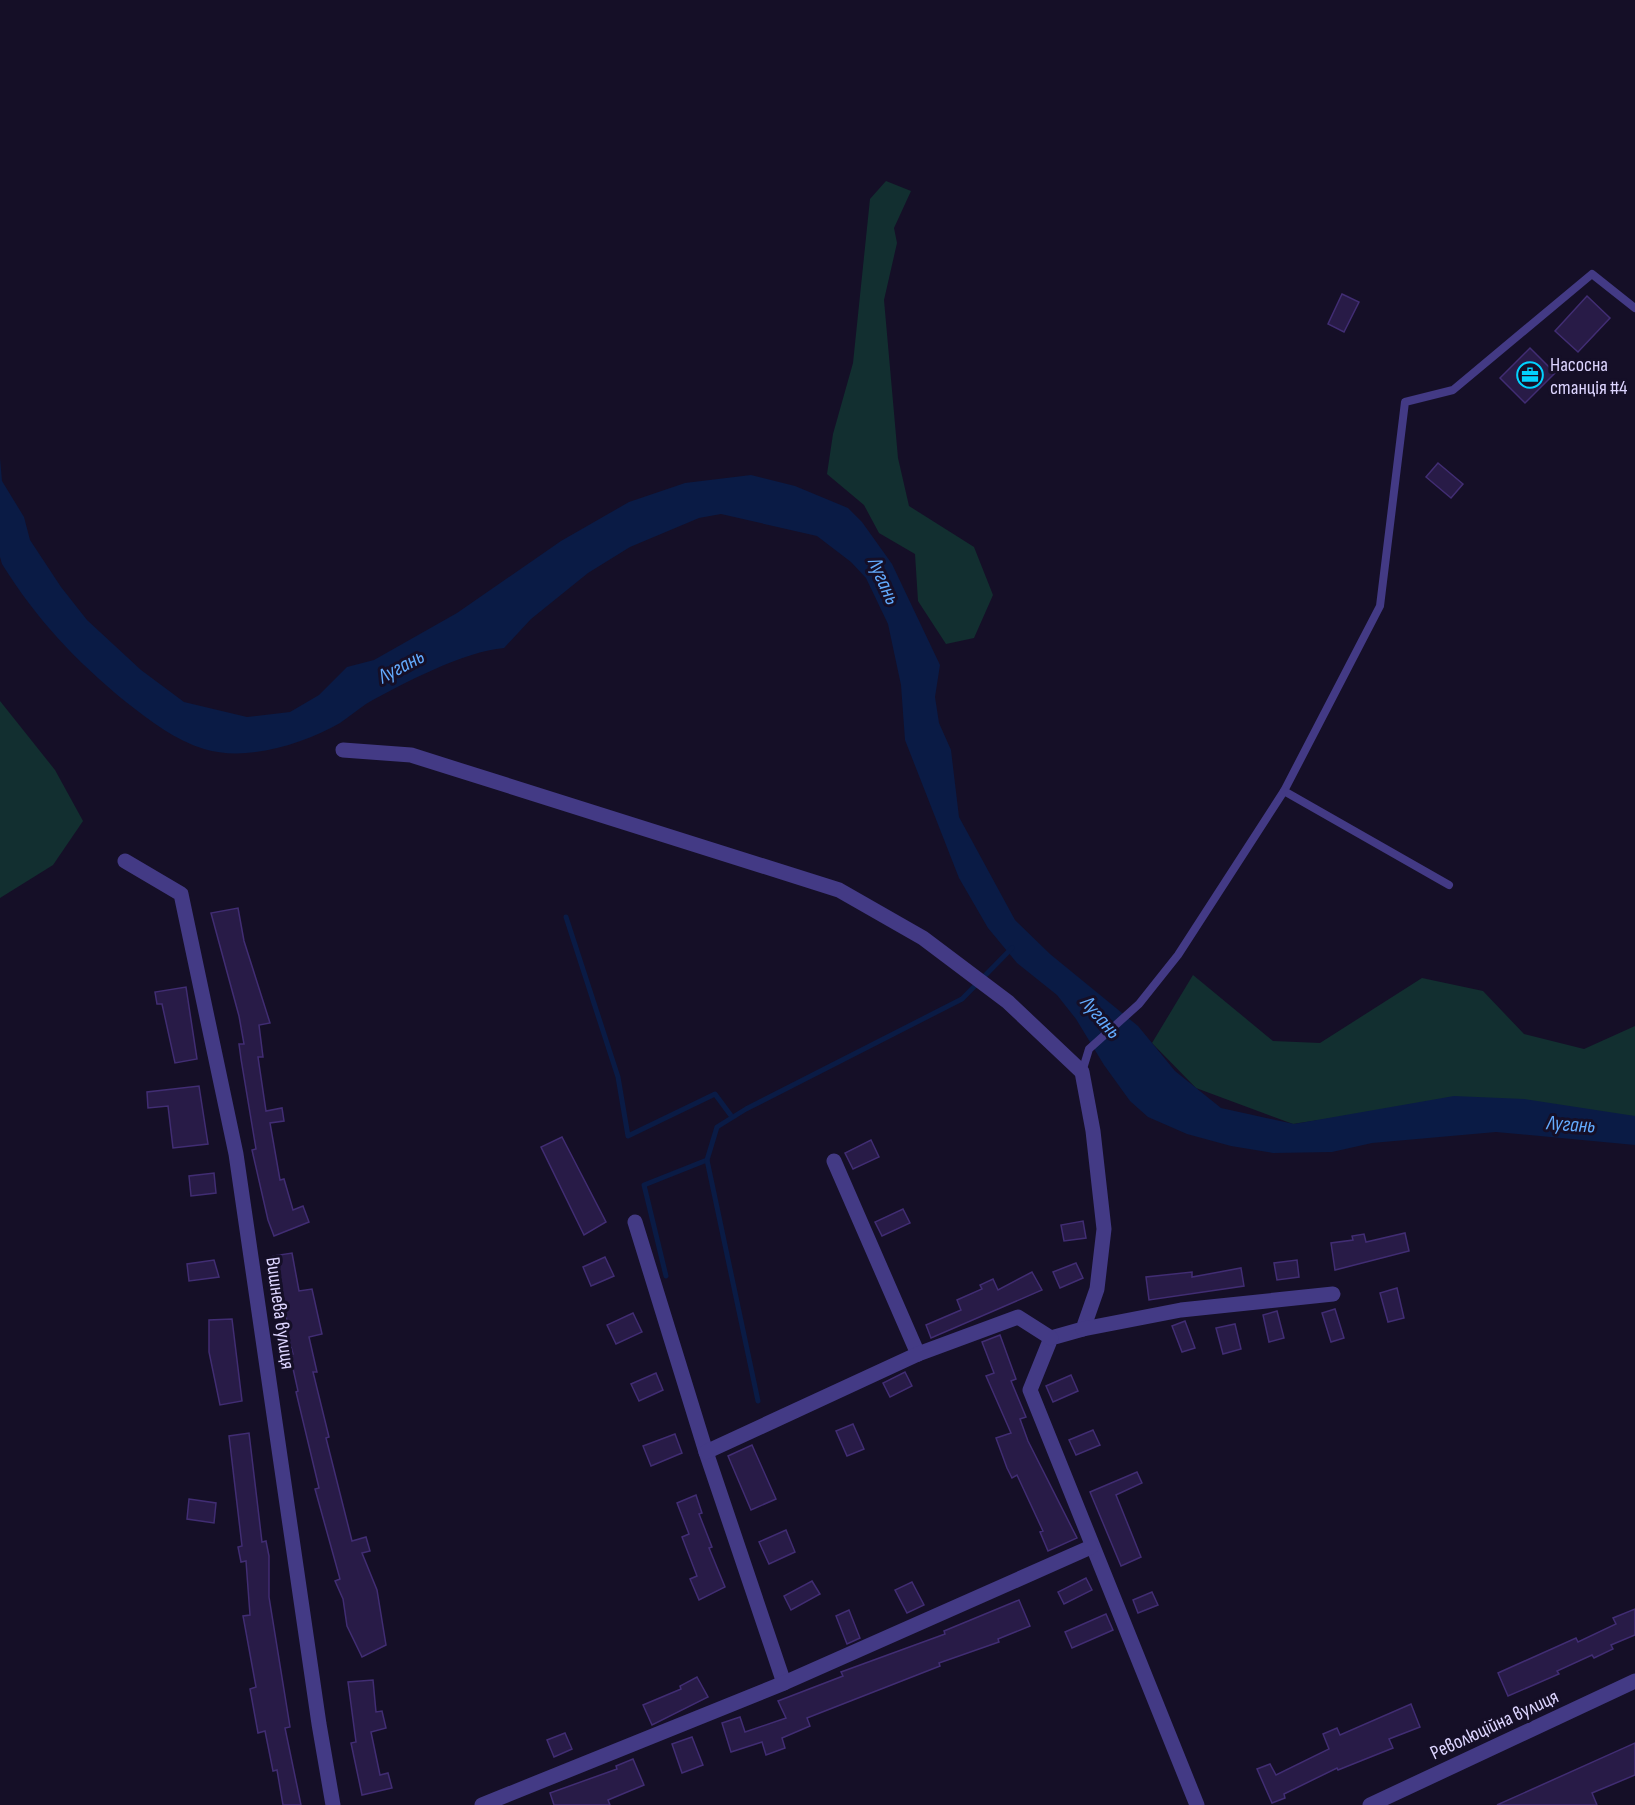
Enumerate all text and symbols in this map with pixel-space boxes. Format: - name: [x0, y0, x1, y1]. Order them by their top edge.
- place label: Насосна станція #4: [1550, 353, 1627, 400]
- office icon: Насосна станція #4: [1515, 360, 1545, 390]
- water label: Лугань: [862, 553, 905, 609]
- water label: Лугань: [373, 644, 429, 689]
- water label: Лугань: [1074, 990, 1126, 1044]
- water label: Лугань: [1545, 1110, 1596, 1139]
- street label: Вишнева вулиця: [260, 1256, 300, 1371]
- street label: Революційна вулиця: [1426, 1685, 1562, 1765]

